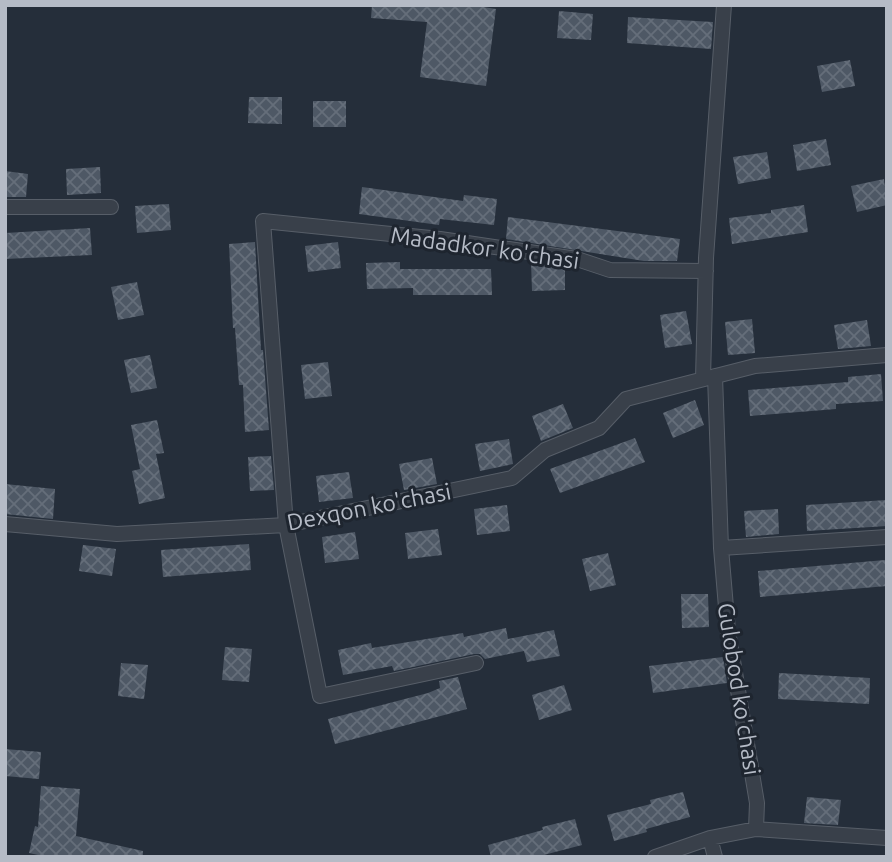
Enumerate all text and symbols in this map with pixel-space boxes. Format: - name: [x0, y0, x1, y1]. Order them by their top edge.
- street label: Madadkor ko'chasi: [389, 222, 581, 273]
- street label: Dexqon ko'chasi: [285, 478, 453, 535]
- street label: Gulobod ko'chasi: [714, 601, 765, 777]

